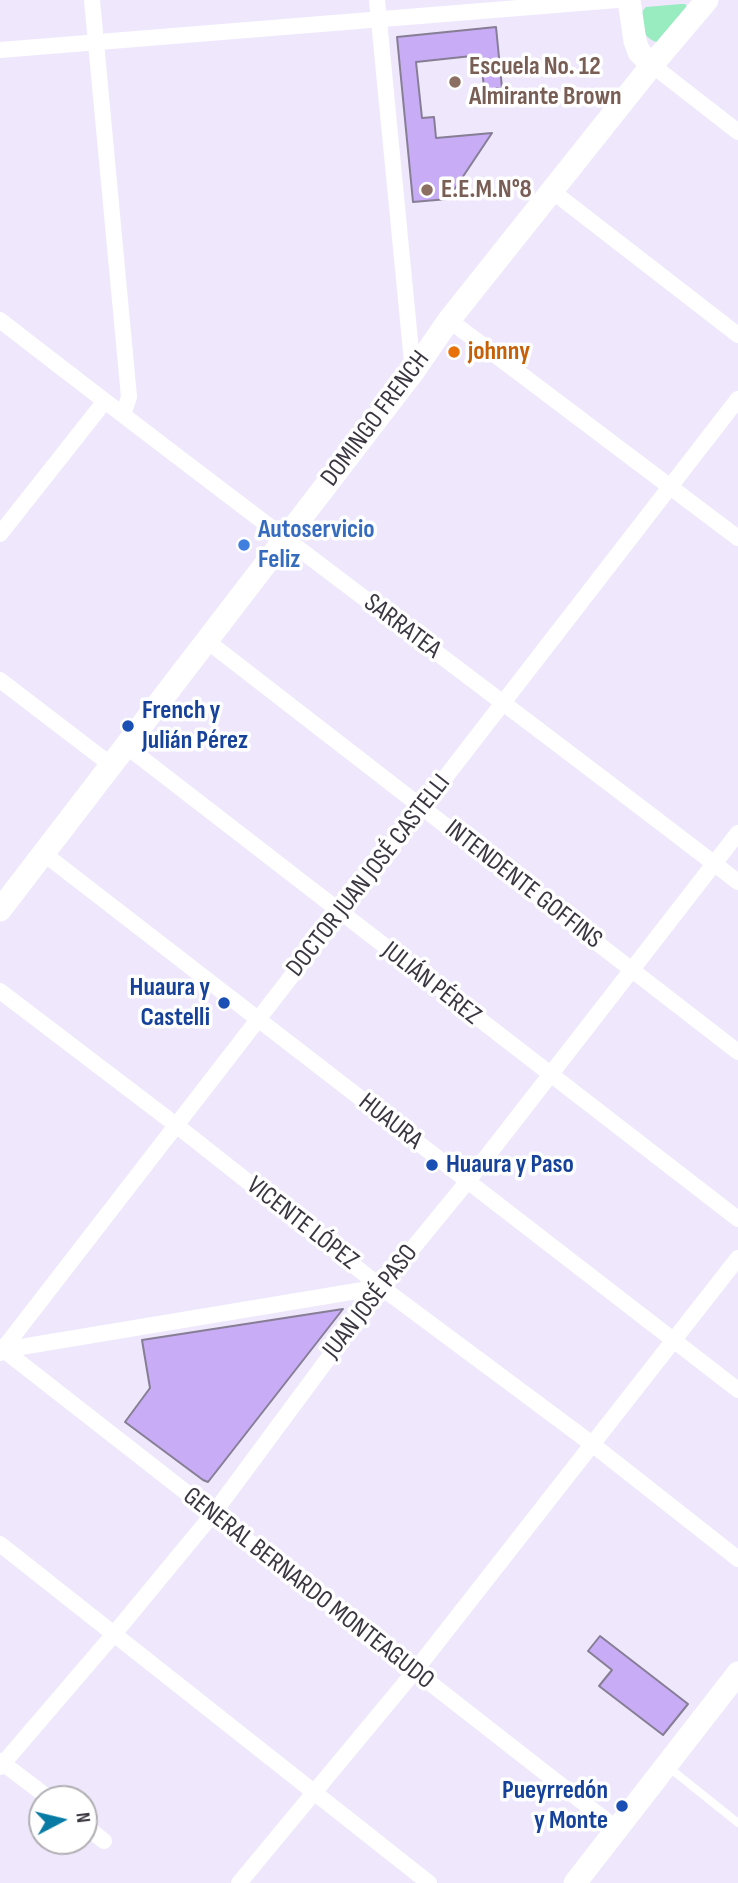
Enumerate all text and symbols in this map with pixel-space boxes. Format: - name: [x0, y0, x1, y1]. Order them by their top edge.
- place label: Escuela No. 12 Almirante Brown: [469, 51, 622, 112]
- marker: Escuela No. 12 Almirante Brown: [447, 74, 463, 90]
- place label: E.E.M.N°8: [441, 174, 532, 206]
- marker: E.E.M.N°8: [419, 182, 435, 198]
- place label: johnny: [468, 336, 530, 368]
- marker: johnny: [446, 344, 462, 360]
- street label: DOMINGO FRENCH: [315, 345, 437, 493]
- place label: Autoservicio Feliz: [258, 514, 375, 576]
- marker: Autoservicio Feliz: [236, 537, 252, 553]
- street label: SARRATEA: [357, 588, 447, 666]
- place label: French y Julián Pérez: [142, 695, 248, 756]
- marker: French y Julián Pérez: [120, 718, 136, 734]
- street label: DOCTOR JUAN JOSÉ CASTELLI: [280, 769, 458, 983]
- street label: INTENDENTE GOFFINS: [438, 814, 608, 956]
- street label: JULIÁN PÉREZ: [375, 936, 487, 1032]
- place label: Huaura y Castelli: [130, 972, 210, 1034]
- marker: Huaura y Castelli: [216, 995, 232, 1011]
- street label: HUAURA: [352, 1087, 428, 1157]
- place label: Huaura y Paso: [446, 1149, 574, 1181]
- marker: Huaura y Paso: [424, 1157, 440, 1173]
- street label: VICENTE LÓPEZ: [240, 1171, 364, 1277]
- street label: JUAN JOSÉ PASO: [317, 1239, 425, 1365]
- street label: GENERAL BERNARDO MONTEAGUDO: [176, 1481, 440, 1697]
- place label: Pueyrredón y Monte: [502, 1775, 608, 1837]
- north arrow: [28, 1785, 98, 1855]
- marker: Pueyrredón y Monte: [614, 1798, 630, 1814]
- text: N: [70, 1811, 94, 1824]

